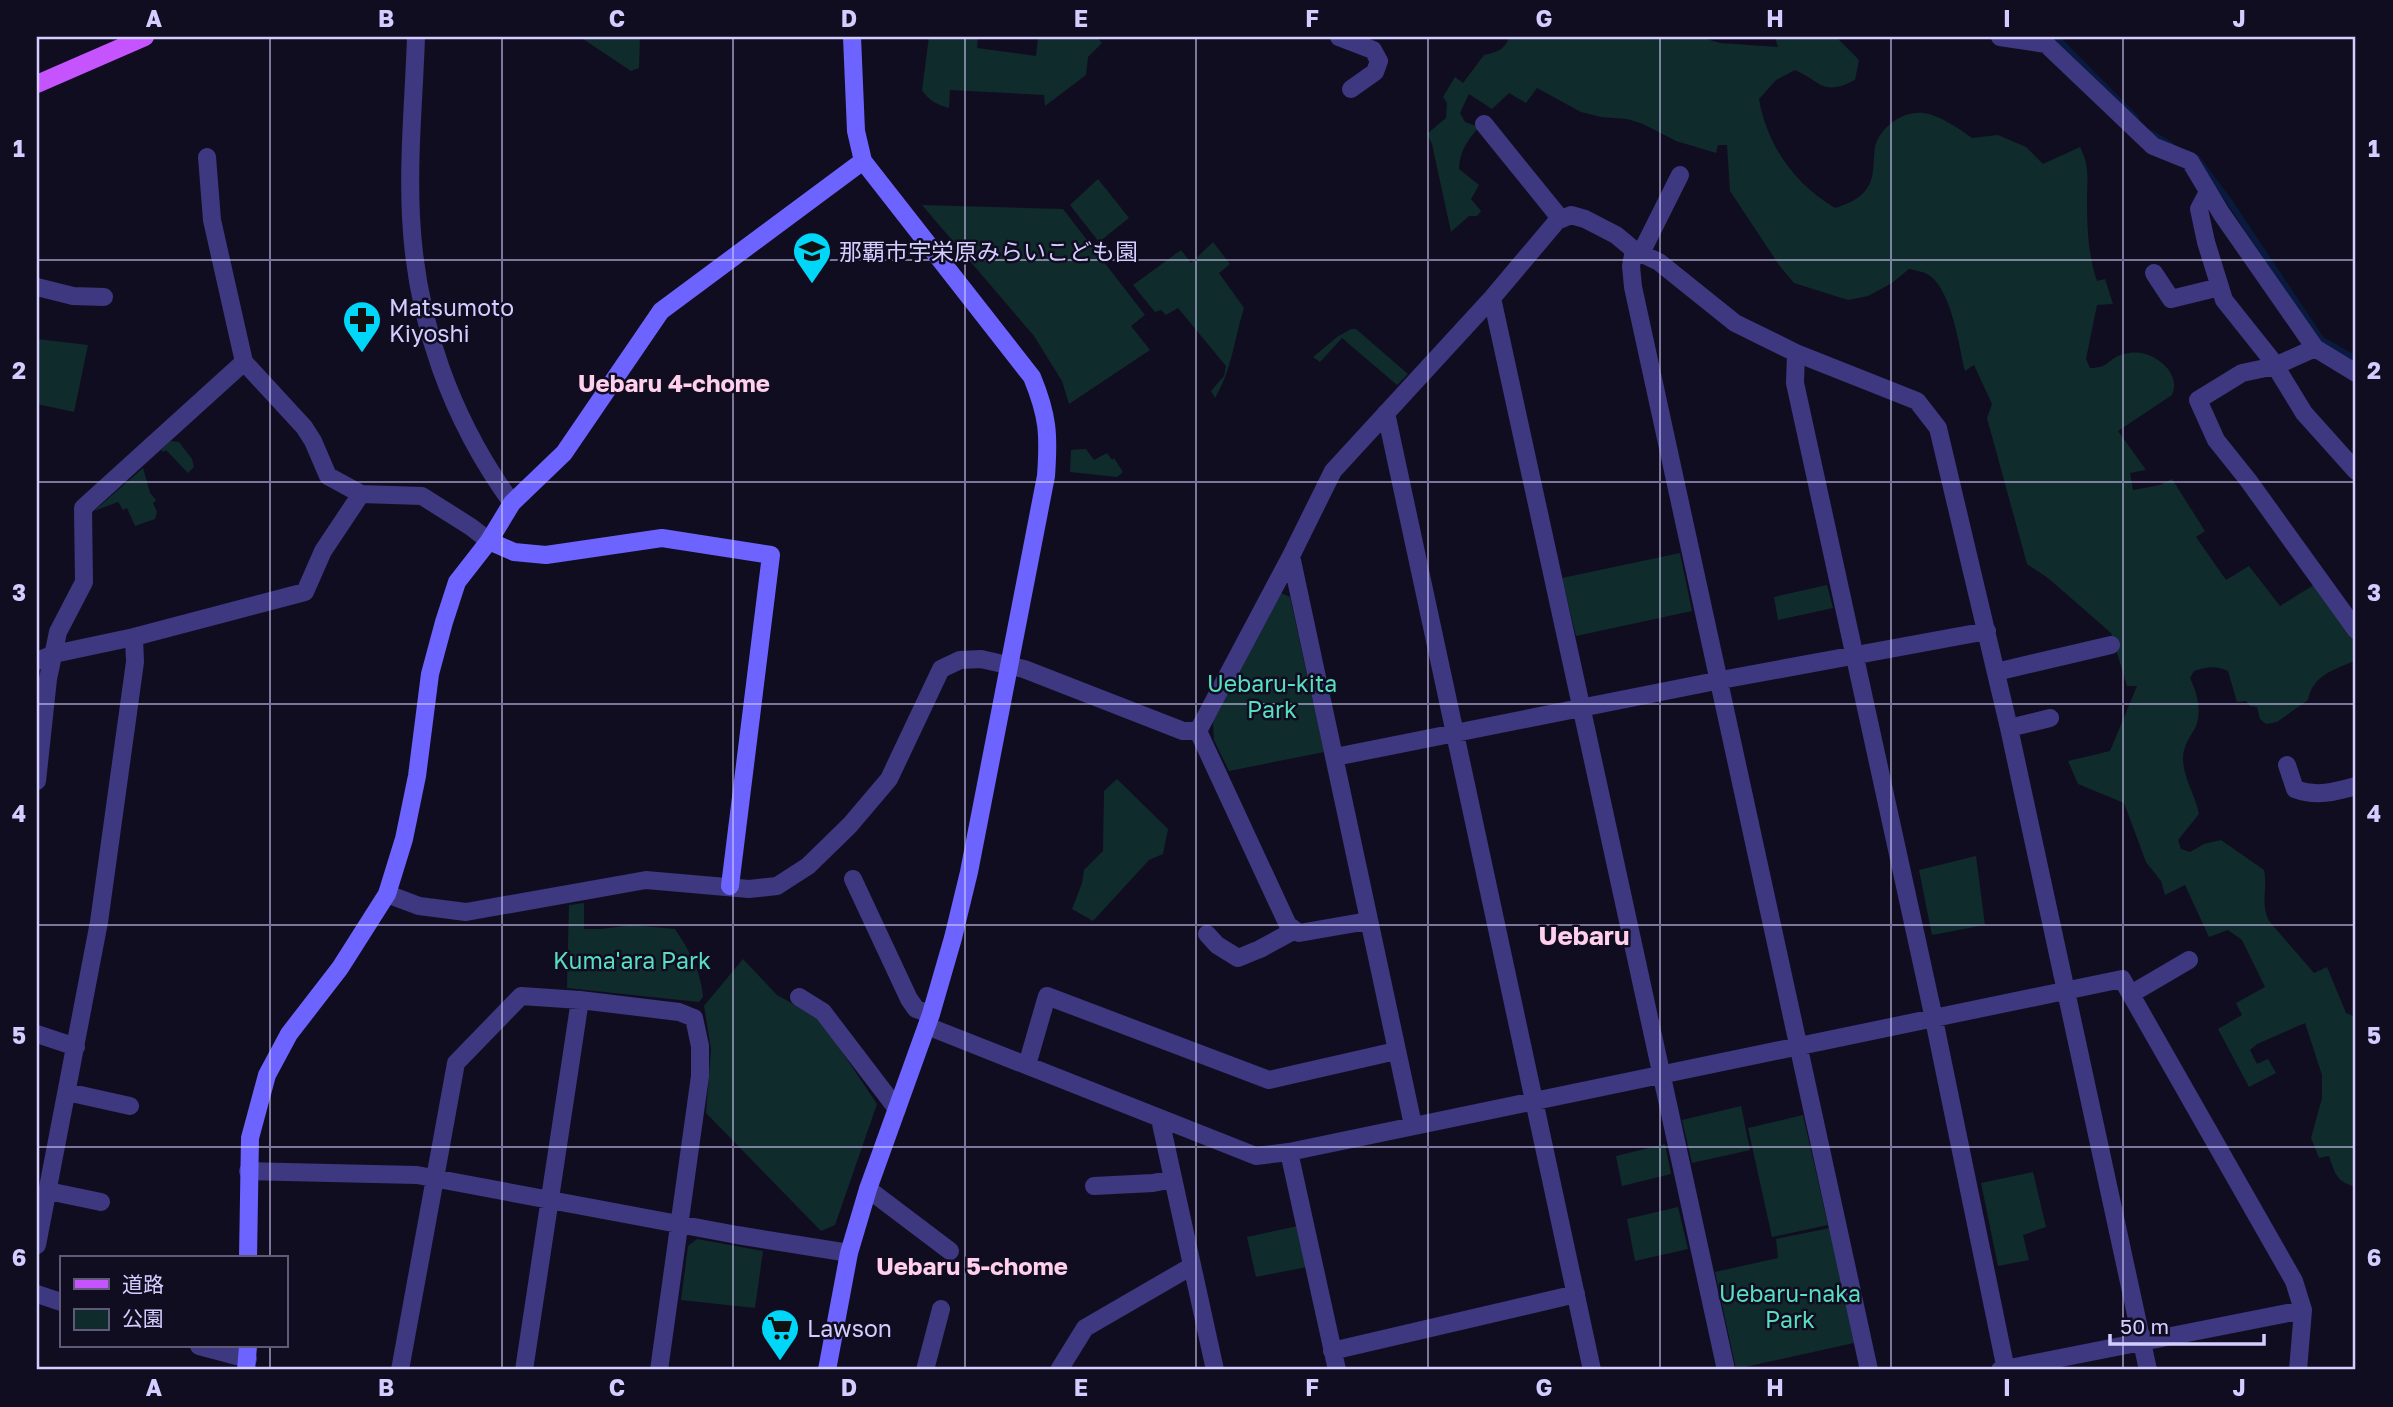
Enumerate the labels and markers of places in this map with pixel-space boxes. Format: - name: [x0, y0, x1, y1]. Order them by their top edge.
- school or university icon: 那覇市宇栄原みらいこども園: [791, 230, 833, 285]
- place label: 那覇市宇栄原みらいこども園: [839, 237, 1138, 265]
- place label: Matsumoto Kiyoshi: [389, 293, 514, 347]
- pharmacy icon: Matsumoto Kiyoshi: [341, 299, 383, 354]
- supermarket icon: Lawson: [759, 1307, 801, 1362]
- place label: Lawson: [807, 1314, 892, 1342]

